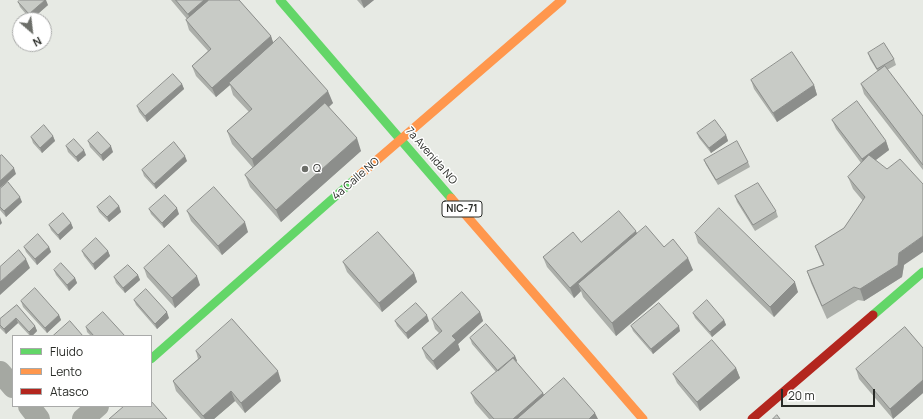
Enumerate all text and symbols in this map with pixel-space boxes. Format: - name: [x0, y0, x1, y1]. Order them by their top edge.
- north arrow: [12, 12, 52, 52]
- text: N: [30, 34, 44, 51]
- street label: 7a Avenida NO: [403, 125, 459, 187]
- street label: 4a Calle NO: [330, 155, 382, 203]
- place label: Q: [313, 162, 321, 176]
- marker: Q: [300, 164, 310, 174]
- road number: NIC-71: [442, 201, 482, 217]
- legend: [12, 335, 152, 407]
- text: Fluido: [50, 343, 83, 360]
- text: Lento: [50, 363, 82, 380]
- scale bar: [783, 381, 877, 407]
- text: Atasco: [50, 383, 89, 400]
- text: 20 m: [788, 387, 815, 404]

